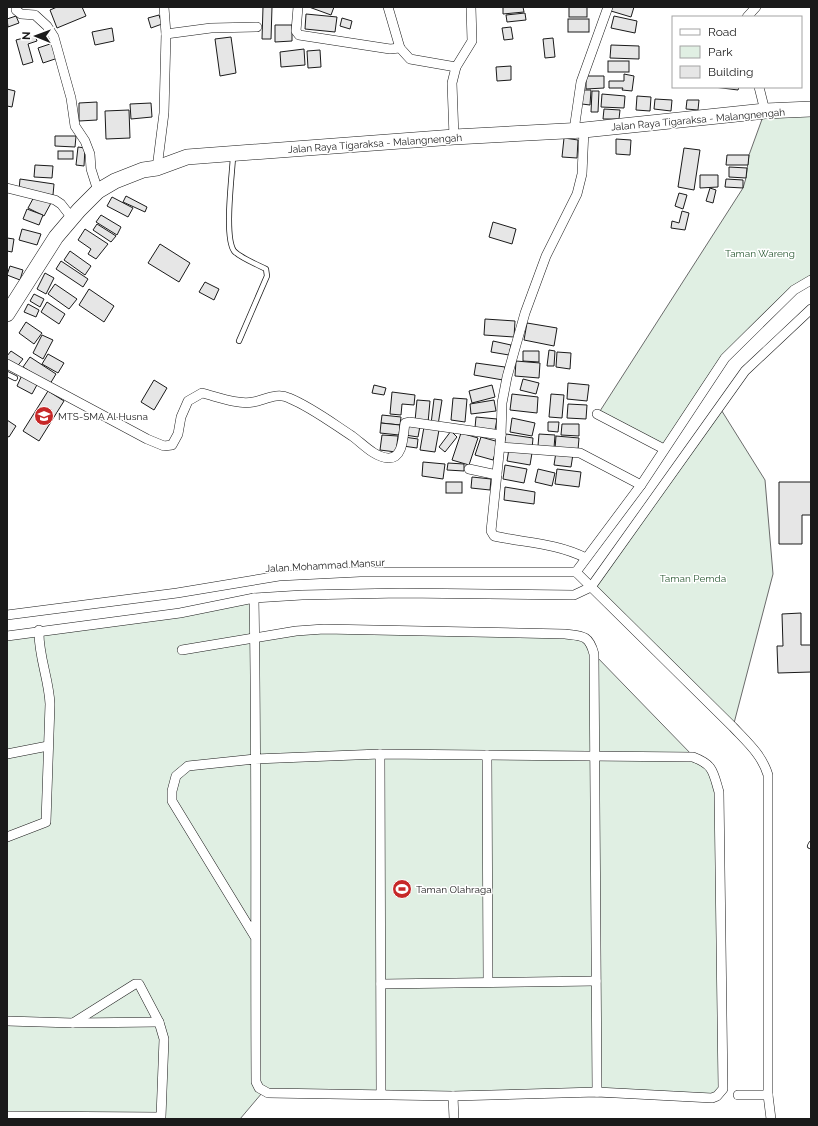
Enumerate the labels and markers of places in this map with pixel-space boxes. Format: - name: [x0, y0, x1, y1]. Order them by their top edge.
- school or university icon: MTS-SMA Al Husna: [33, 405, 55, 427]
- place label: MTS-SMA Al Husna: [58, 411, 148, 422]
- sports icon: Taman Olahraga: [391, 878, 413, 900]
- place label: Taman Olahraga: [416, 884, 492, 895]

